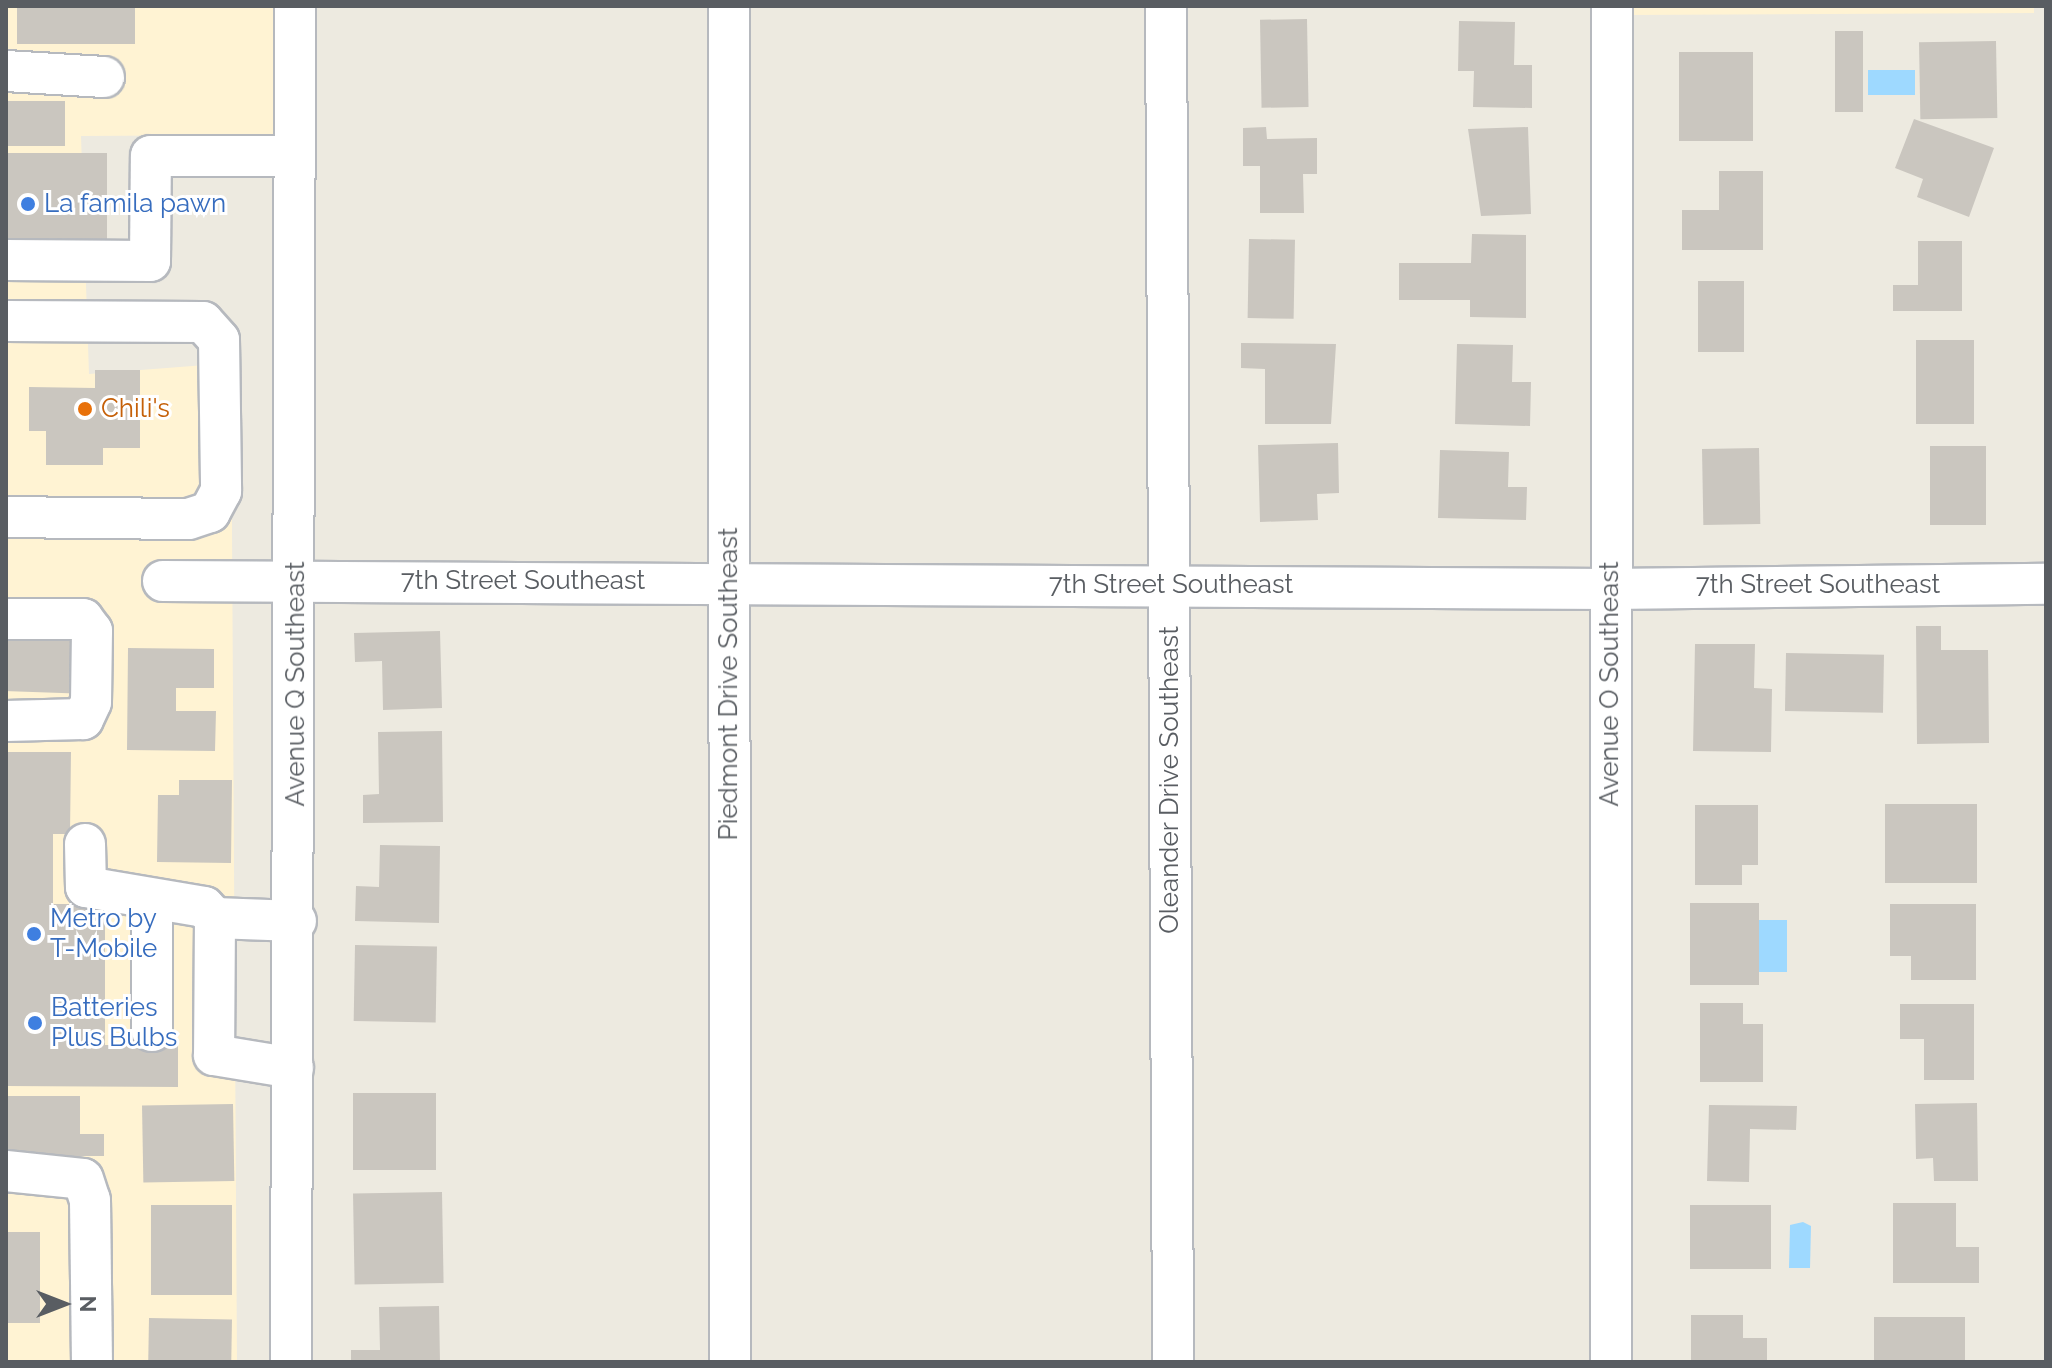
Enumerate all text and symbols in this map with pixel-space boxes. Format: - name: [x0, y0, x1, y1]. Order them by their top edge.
- place label: La famila pawn: [44, 188, 226, 220]
- marker: La famila pawn: [19, 195, 37, 213]
- place label: Chili's: [101, 393, 170, 425]
- marker: Chili's: [76, 400, 94, 418]
- street label: Piedmont Drive Southeast: [713, 528, 745, 840]
- street label: Avenue Q Southeast: [280, 561, 312, 807]
- street label: Avenue O Southeast: [1594, 561, 1626, 807]
- street label: 7th Street Southeast: [401, 565, 645, 597]
- street label: 7th Street Southeast: [1049, 569, 1293, 601]
- street label: 7th Street Southeast: [1696, 569, 1940, 601]
- street label: Oleander Drive Southeast: [1154, 626, 1186, 934]
- place label: Metro by T-Mobile: [50, 903, 157, 964]
- marker: Metro by T-Mobile: [25, 925, 43, 943]
- place label: Batteries Plus Bulbs: [51, 992, 177, 1054]
- marker: Batteries Plus Bulbs: [26, 1014, 44, 1032]
- north arrow: [24, 1264, 104, 1344]
- text: N: [75, 1296, 101, 1312]

